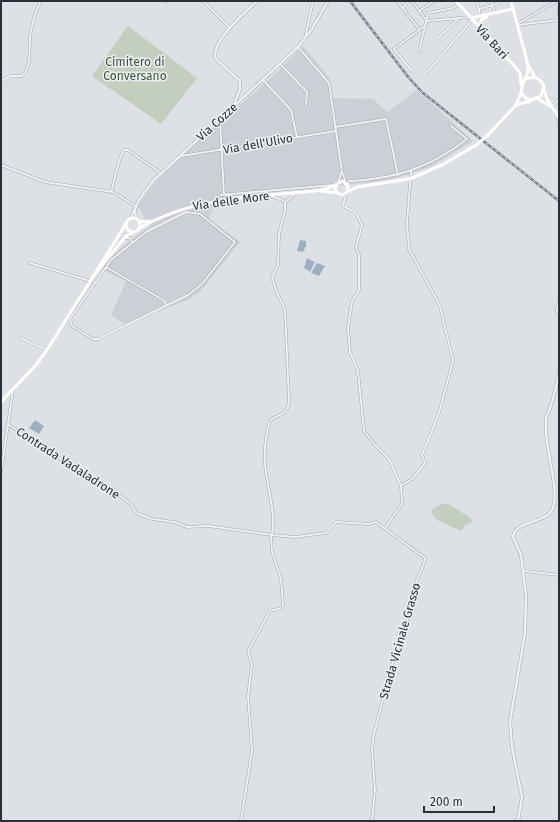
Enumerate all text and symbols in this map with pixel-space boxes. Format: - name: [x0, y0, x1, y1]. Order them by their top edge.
- street label: Via Bari: [473, 22, 511, 62]
- park label: Cimitero di Conversano: [103, 55, 167, 83]
- street label: Via Cozze: [194, 100, 240, 144]
- street label: Via dell'Ulivo: [222, 131, 294, 157]
- street label: Via delle More: [192, 189, 270, 213]
- street label: Contrada Vadaladrone: [14, 424, 122, 502]
- street label: Strada Vicinale Grasso: [377, 581, 423, 701]
- scale bar: [424, 788, 494, 814]
- text: 200 m: [430, 795, 463, 809]

